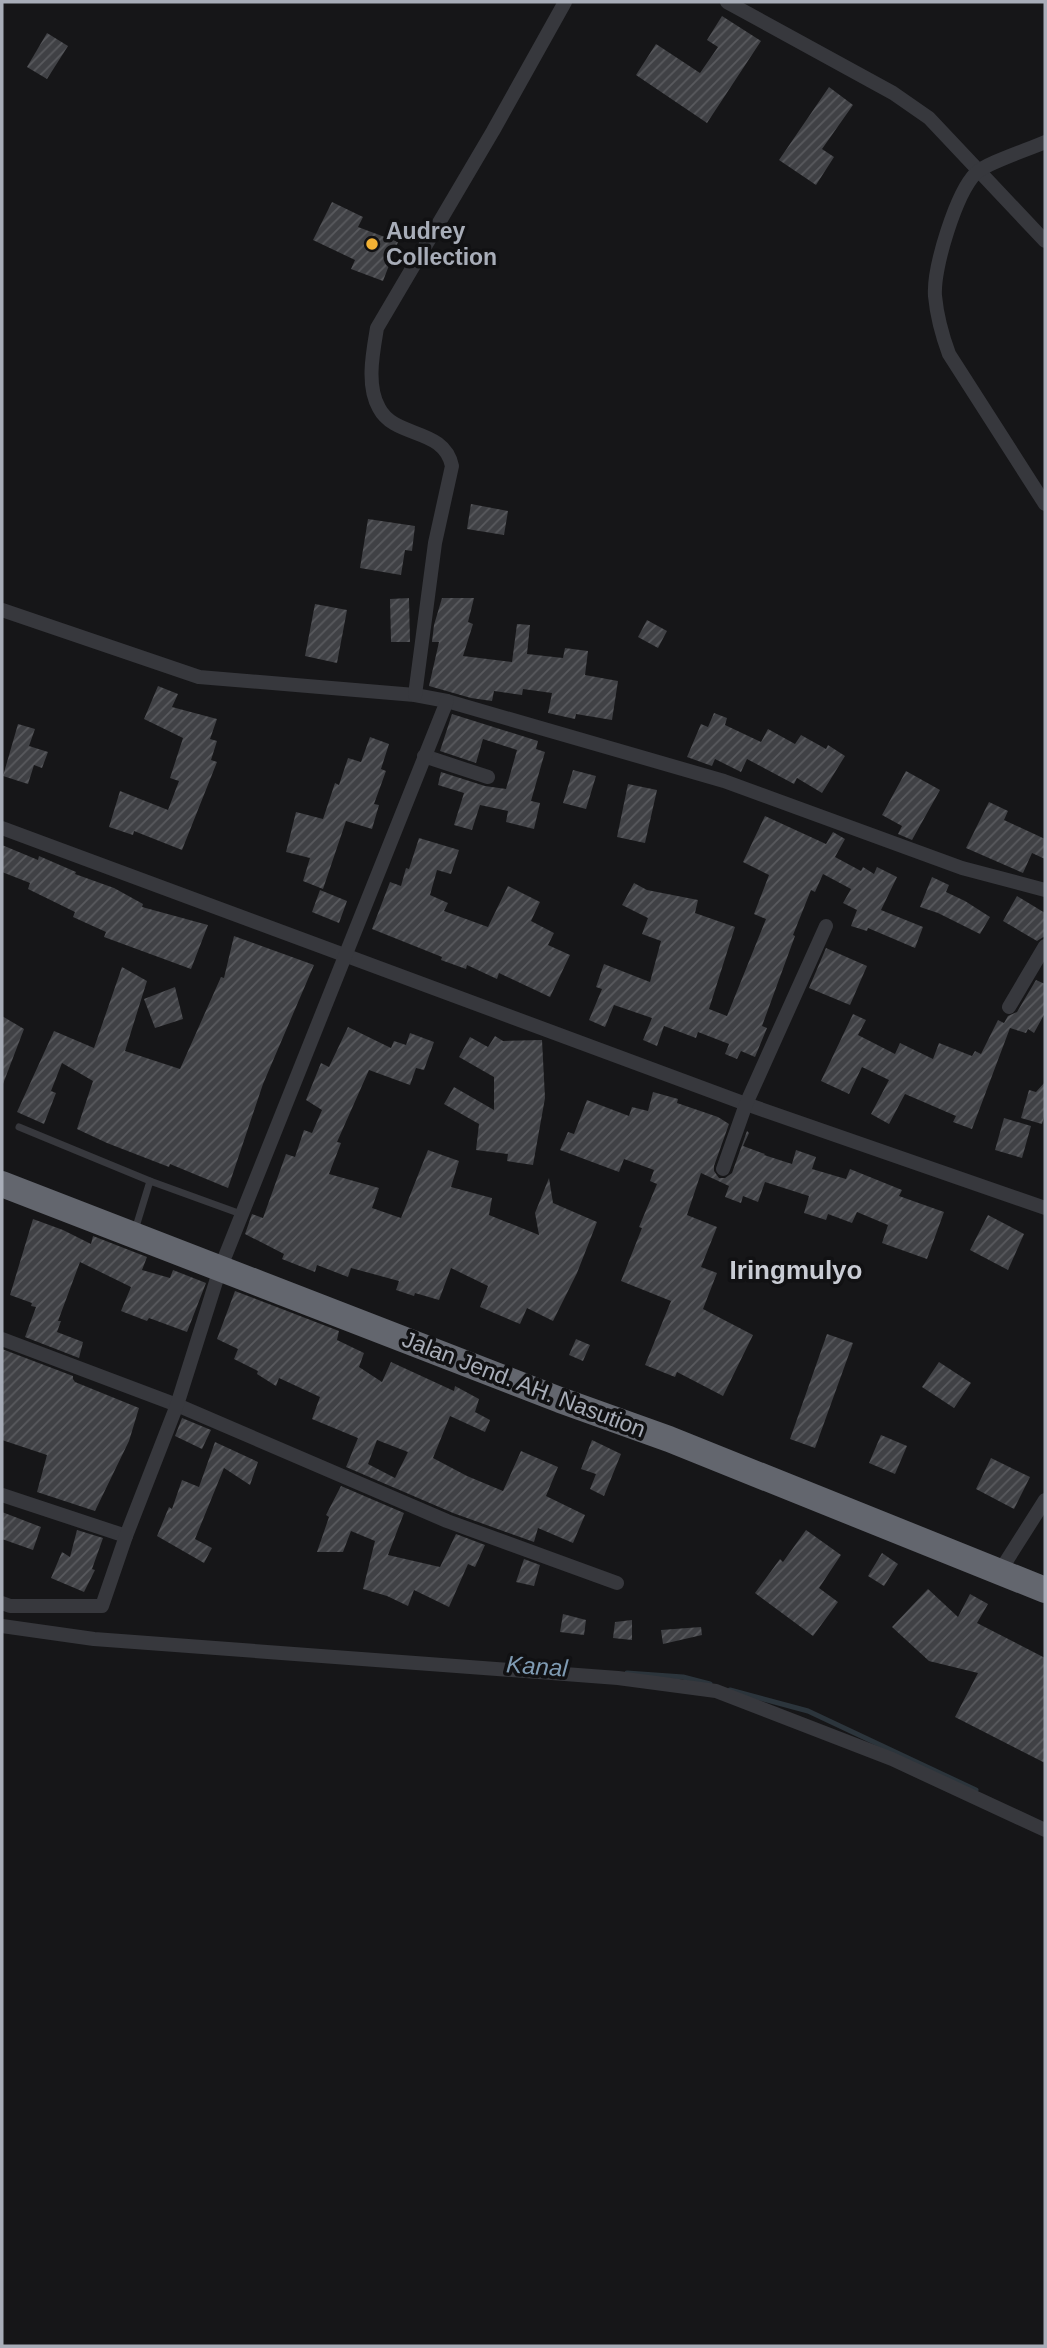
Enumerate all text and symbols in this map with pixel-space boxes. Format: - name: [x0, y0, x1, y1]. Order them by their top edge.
- place label: Audrey Collection: [386, 218, 497, 270]
- marker: Audrey Collection: [364, 236, 380, 252]
- district label: Iringmulyo: [730, 1255, 862, 1285]
- street label: Jalan Jend. AH. Nasution: [399, 1326, 649, 1442]
- water label: Kanal: [505, 1650, 569, 1682]

